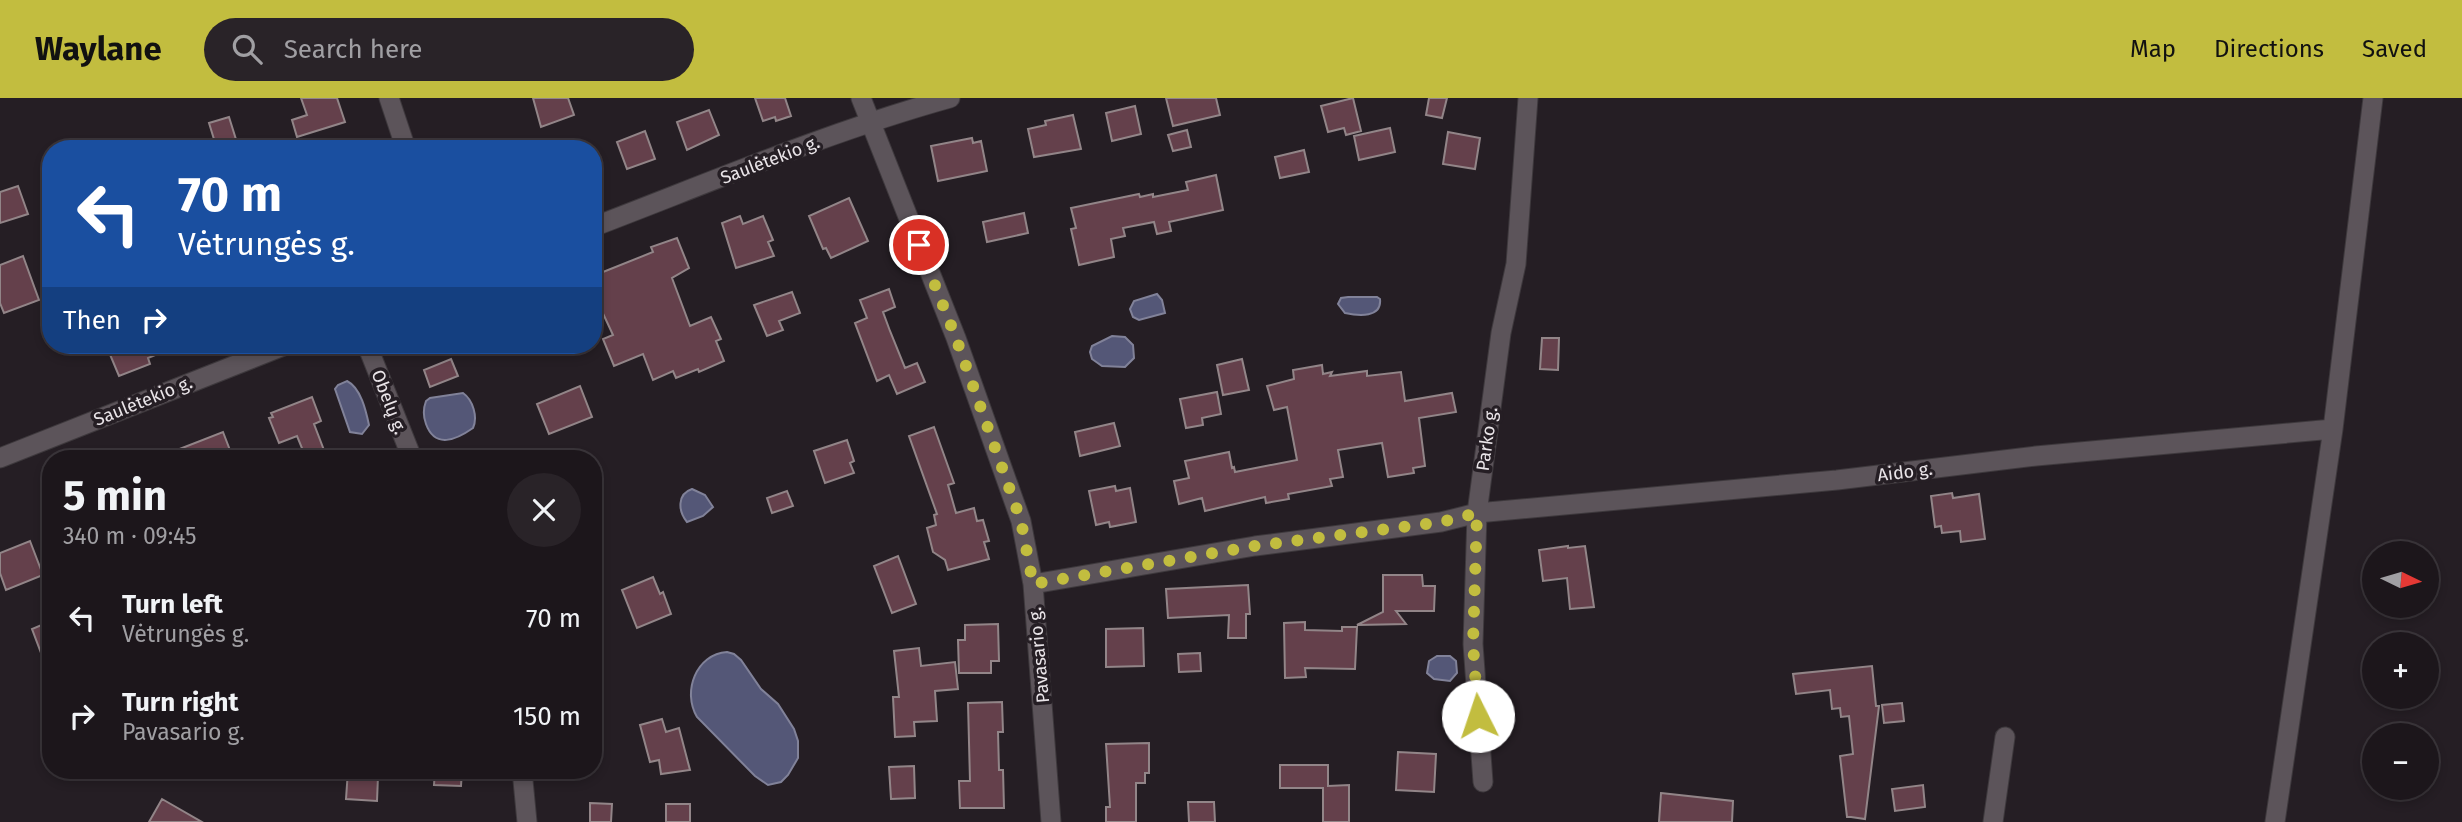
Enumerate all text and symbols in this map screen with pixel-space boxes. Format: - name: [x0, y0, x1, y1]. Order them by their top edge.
- search box: [204, 18, 694, 81]
- text: Waylane: [35, 29, 162, 69]
- icon: search: [228, 30, 266, 68]
- text: Search here: [284, 34, 423, 65]
- text: Map: [2130, 35, 2176, 63]
- text: Directions: [2214, 35, 2324, 63]
- text: Saved: [2362, 35, 2427, 63]
- street label: Saulėtekio g.: [717, 131, 823, 189]
- text: 70 m: [178, 165, 282, 224]
- icon: left: [63, 168, 154, 259]
- pin: [889, 215, 949, 275]
- text: Vėtrungės g.: [178, 225, 355, 263]
- icon: arrive: [900, 226, 938, 264]
- icon: right: [135, 301, 173, 339]
- text: Then: [63, 305, 121, 336]
- street label: Obelų g.: [367, 367, 411, 437]
- street label: Saulėtekio g.: [90, 371, 196, 431]
- street label: Parko g.: [1472, 406, 1502, 472]
- street label: Aido g.: [1876, 458, 1934, 486]
- text: 5 min: [63, 471, 167, 521]
- button: close: [507, 473, 581, 547]
- text: 340 m · 09:45: [63, 522, 197, 550]
- north arrow: [2362, 541, 2440, 618]
- map controls: [2362, 541, 2439, 800]
- text: Turn left: [122, 589, 223, 620]
- icon: left: [63, 599, 101, 637]
- text: 70 m: [526, 603, 581, 634]
- street label: Pavasario g.: [1024, 606, 1054, 704]
- text: Vėtrungės g.: [122, 620, 249, 648]
- button: +: [2362, 632, 2439, 709]
- position arrow: [1441, 679, 1515, 753]
- text: Turn right: [122, 687, 239, 718]
- icon: right: [63, 697, 101, 735]
- text: 150 m: [513, 701, 581, 732]
- text: Pavasario g.: [122, 718, 245, 746]
- button: −: [2362, 723, 2439, 800]

